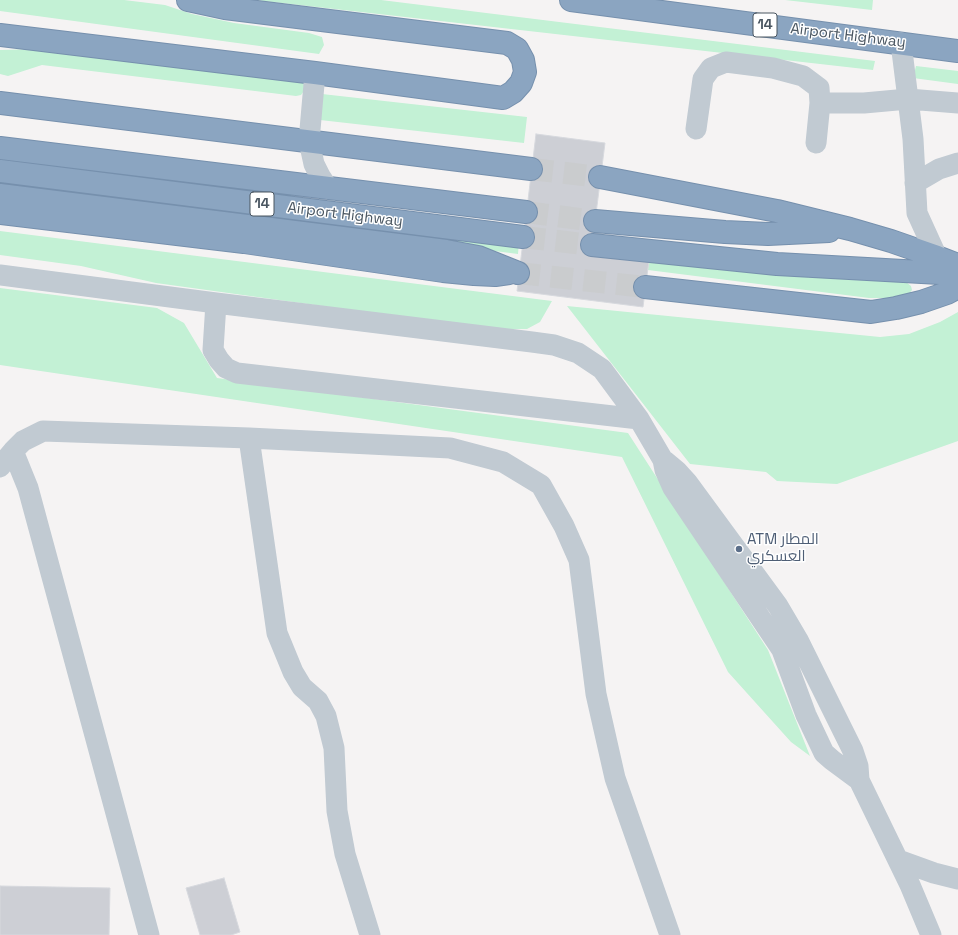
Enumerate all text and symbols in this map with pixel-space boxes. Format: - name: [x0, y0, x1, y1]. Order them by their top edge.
- road number: 14: [753, 13, 777, 37]
- street label: Airport Highway: [789, 20, 907, 52]
- road number: 14: [250, 192, 274, 216]
- street label: Airport Highway: [286, 199, 404, 231]
- place label: ATM المطار العسكري: [747, 531, 819, 566]
- marker: ATM المطار العسكري: [734, 544, 744, 554]

